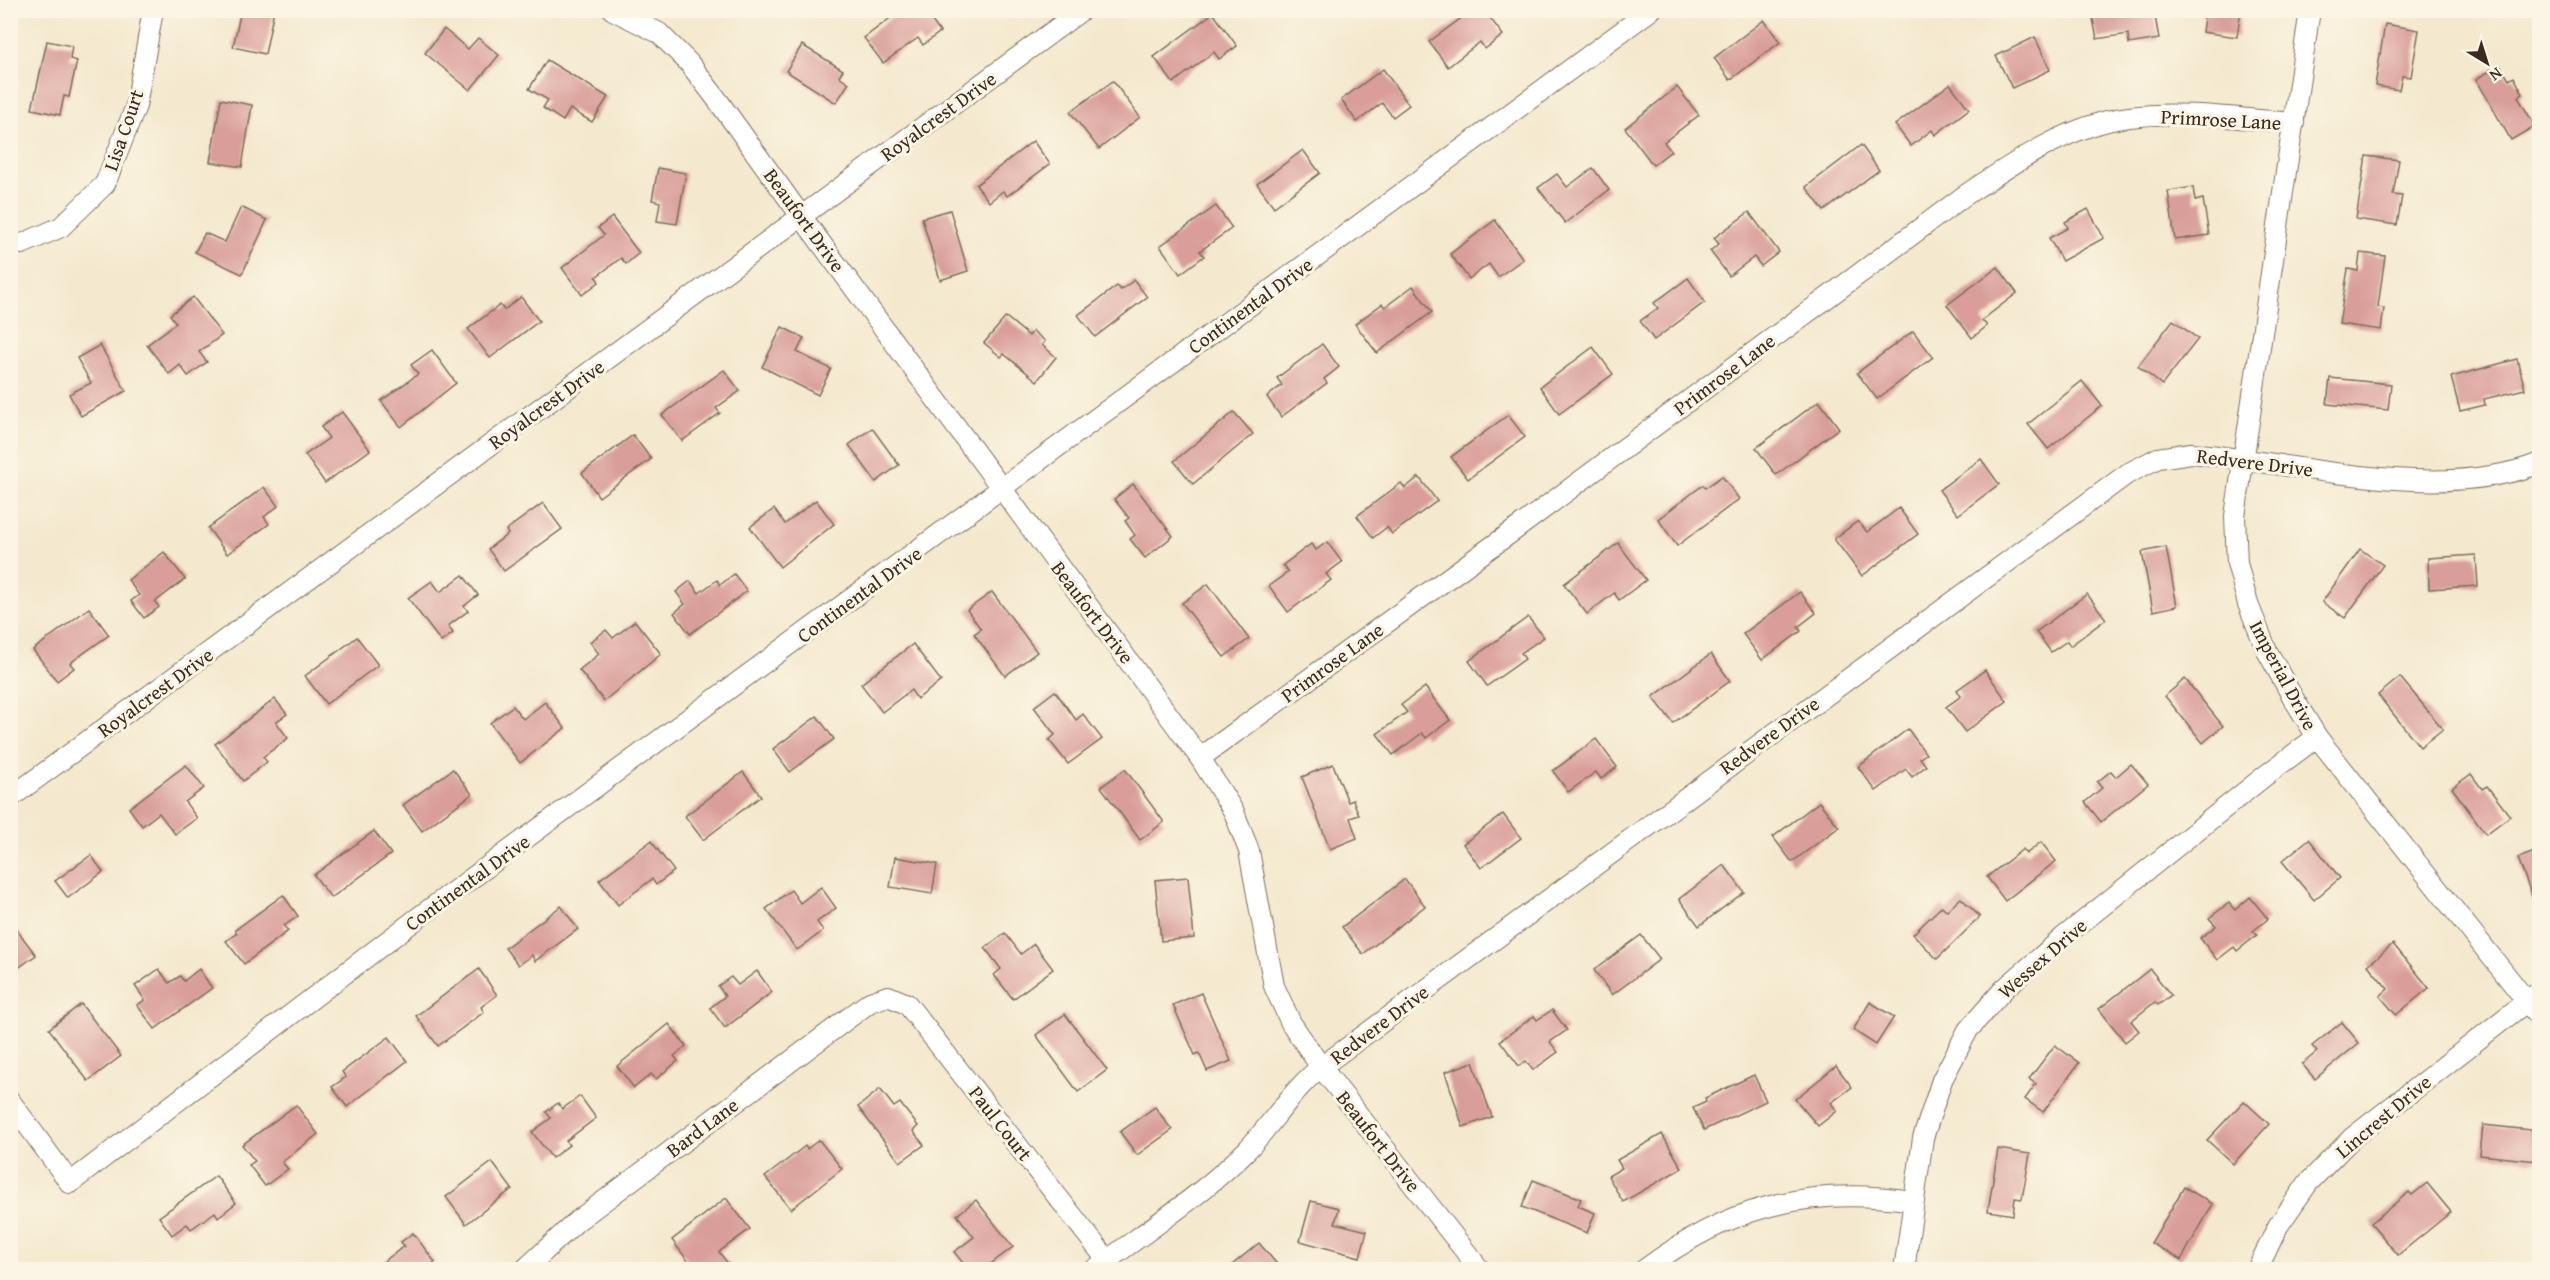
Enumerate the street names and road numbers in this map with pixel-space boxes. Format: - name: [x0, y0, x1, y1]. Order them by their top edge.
- street label: Royalcrest Drive: [874, 64, 1002, 168]
- street label: Lisa Court: [96, 85, 150, 175]
- street label: Primrose Lane: [2160, 101, 2282, 137]
- street label: Beaufort Drive: [757, 162, 853, 278]
- street label: Continental Drive: [1182, 250, 1318, 360]
- street label: Primrose Lane: [1667, 326, 1781, 422]
- street label: Royalcrest Drive: [482, 352, 610, 456]
- street label: Redvere Drive: [2195, 440, 2315, 484]
- street label: Continental Drive: [791, 539, 927, 649]
- street label: Beaufort Drive: [1045, 554, 1141, 670]
- street label: Primrose Lane: [1275, 615, 1389, 709]
- street label: Imperial Drive: [2243, 615, 2325, 735]
- street label: Royalcrest Drive: [91, 640, 219, 744]
- street label: Redvere Drive: [1713, 689, 1825, 781]
- street label: Continental Drive: [399, 827, 535, 937]
- street label: Wessex Drive: [1991, 911, 2093, 1005]
- street label: Redvere Drive: [1324, 977, 1434, 1071]
- street label: Lincrest Drive: [2329, 1067, 2437, 1165]
- street label: Paul Court: [962, 1079, 1040, 1167]
- street label: Beaufort Drive: [1330, 1084, 1428, 1198]
- street label: Bard Lane: [660, 1090, 744, 1164]

